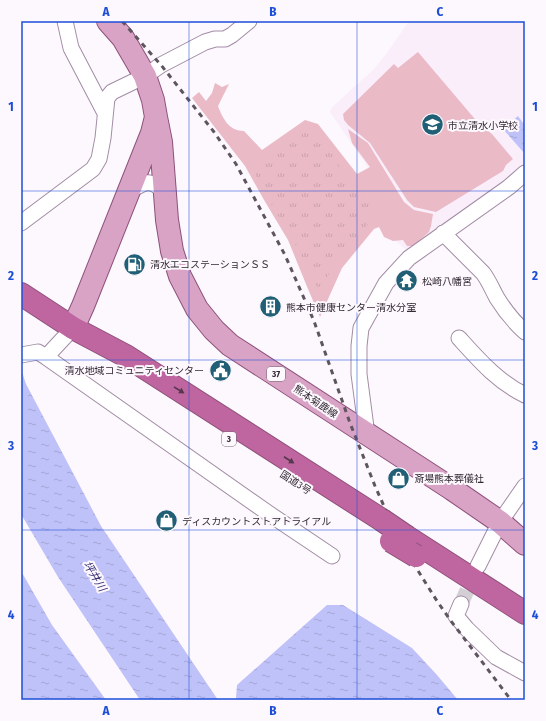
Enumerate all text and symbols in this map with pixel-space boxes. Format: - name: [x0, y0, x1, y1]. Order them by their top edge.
- text: A: [101, 4, 110, 19]
- text: B: [269, 4, 277, 19]
- text: C: [437, 4, 444, 19]
- text: 1: [8, 99, 14, 114]
- text: 1: [532, 99, 538, 114]
- school or university icon: 市立清水小学校: [419, 112, 445, 138]
- place label: 市立清水小学校: [448, 120, 518, 132]
- fuel station icon: 清水エコステーションＳＳ: [121, 251, 147, 277]
- place label: 清水エコステーションＳＳ: [150, 259, 270, 271]
- text: 2: [7, 268, 14, 283]
- temple icon: 松崎八幡宮: [394, 268, 420, 294]
- text: 2: [531, 268, 538, 283]
- place label: 松崎八幡宮: [422, 276, 472, 288]
- building icon: 熊本市健康センター清水分室: [257, 294, 283, 320]
- place label: 熊本市健康センター清水分室: [286, 302, 416, 314]
- public building icon: 清水地域コミュニティセンター: [207, 357, 233, 383]
- place label: 清水地域コミュニティセンター: [65, 365, 204, 377]
- road number: 37: [267, 367, 285, 381]
- street label: 熊本菊鹿線: [291, 383, 340, 421]
- one-way arrow: [173, 386, 185, 393]
- road number: 3: [222, 432, 236, 446]
- text: 3: [7, 438, 14, 453]
- text: 3: [531, 438, 538, 453]
- one-way arrow: [283, 456, 294, 464]
- shop icon: 斎場熊本葬儀社: [385, 465, 411, 491]
- street label: 国道3号: [278, 468, 313, 497]
- place label: 斎場熊本葬儀社: [414, 473, 484, 485]
- shop icon: ディスカウントストアトライアル: [154, 508, 180, 534]
- place label: ディスカウントストアトライアル: [182, 516, 331, 528]
- water label: 坪井川: [81, 559, 109, 595]
- text: 4: [8, 607, 15, 622]
- text: 4: [532, 607, 539, 622]
- text: A: [101, 703, 110, 718]
- text: B: [269, 703, 277, 718]
- text: C: [437, 703, 444, 718]

